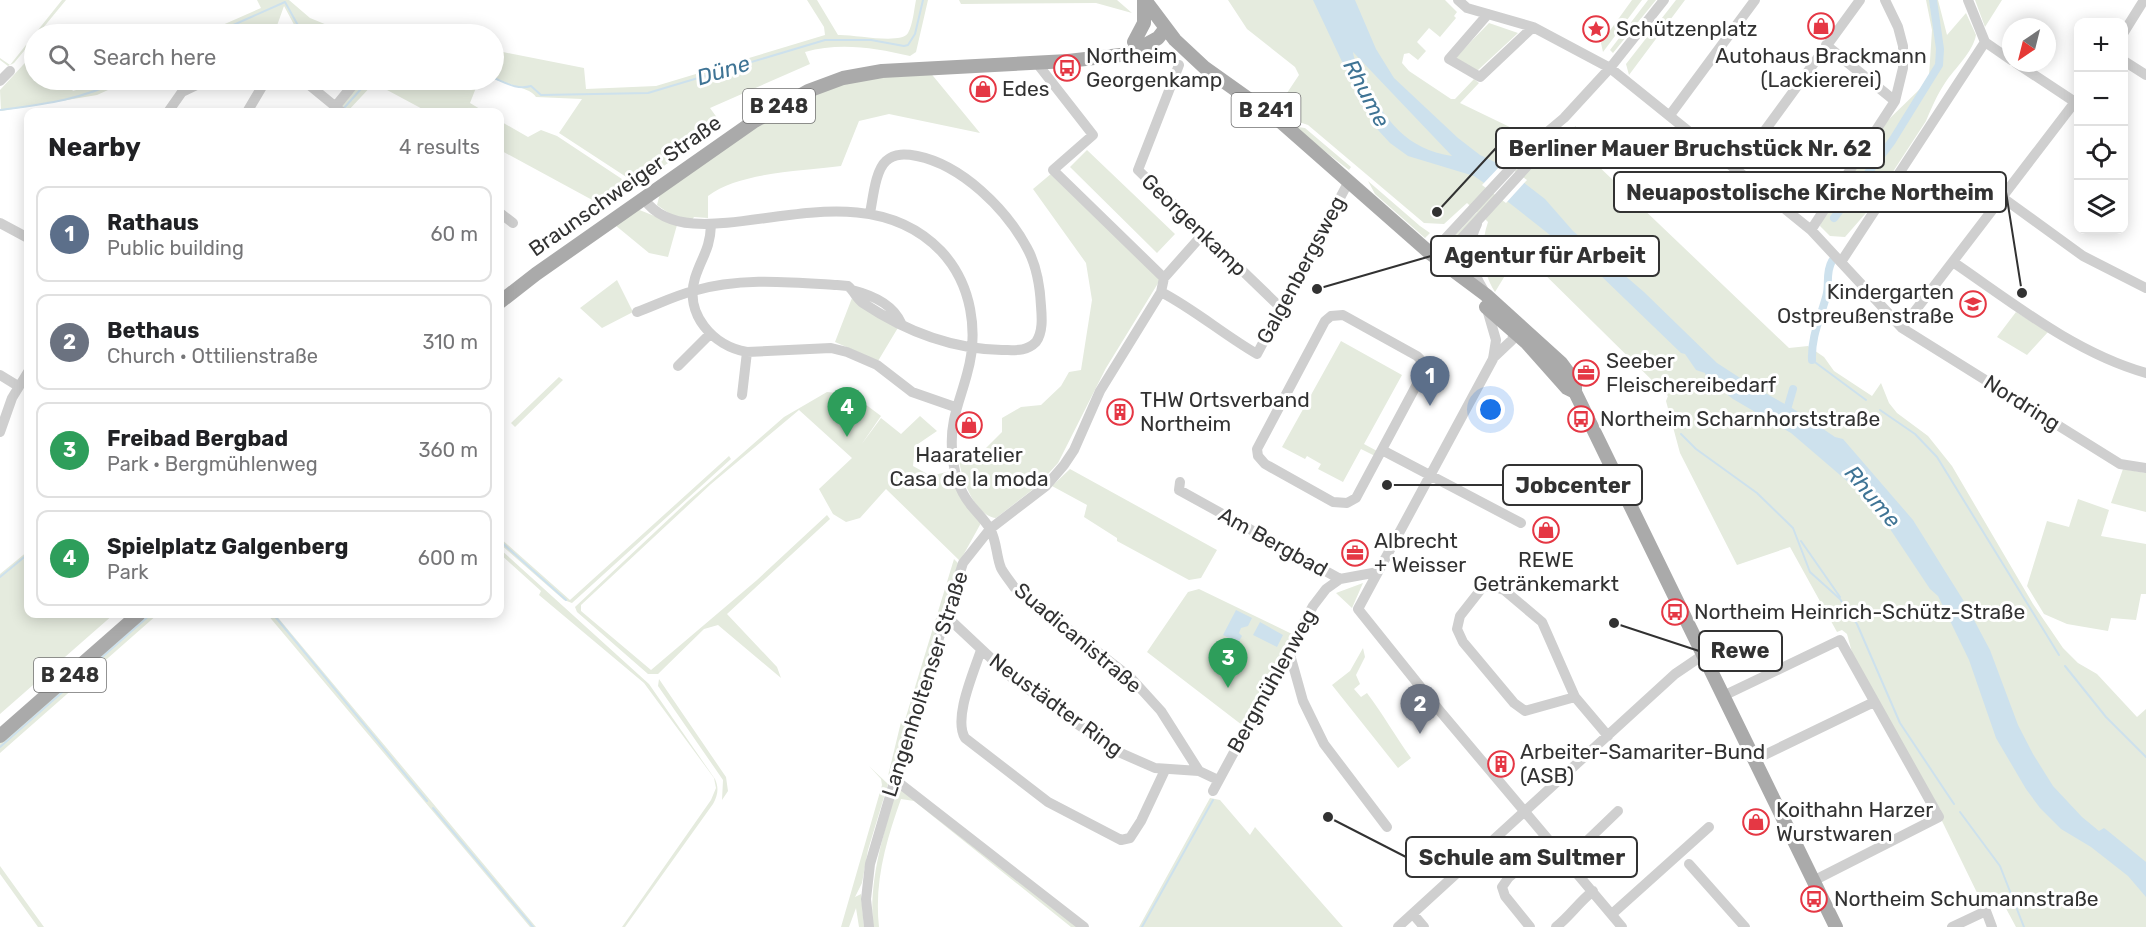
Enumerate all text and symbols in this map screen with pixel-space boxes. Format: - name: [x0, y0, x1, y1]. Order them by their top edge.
- shop icon: Autohaus Brackmann (Lackiererei): [1806, 11, 1836, 41]
- place icon: Schützenplatz: [1581, 14, 1611, 44]
- place label: Schützenplatz: [1616, 16, 1757, 41]
- north arrow: [2002, 18, 2056, 72]
- map controls: [2074, 18, 2128, 234]
- button: +: [2074, 18, 2128, 72]
- search box: [24, 24, 504, 90]
- icon: search: [45, 41, 78, 74]
- place label: Northeim Georgenkamp: [1086, 43, 1222, 92]
- place label: Autohaus Brackmann (Lackiererei): [1715, 43, 1927, 92]
- text: Search here: [93, 44, 216, 71]
- water label: Düne: [693, 50, 753, 91]
- bus stop icon: Northeim Georgenkamp: [1052, 53, 1082, 83]
- water label: Rhume: [1338, 55, 1396, 132]
- button: −: [2074, 72, 2128, 126]
- shop icon: Edes: [968, 74, 998, 104]
- place label: Edes: [1002, 76, 1050, 101]
- road number: B 248: [743, 89, 815, 123]
- road number: B 241: [1232, 93, 1300, 127]
- street label: Braunschweiger Straße: [524, 110, 726, 261]
- button: locate: [2074, 126, 2128, 180]
- callout: Berliner Mauer Bruchstück Nr. 62: [1496, 128, 1884, 168]
- text: Nearby: [48, 132, 141, 163]
- text: 4 results: [399, 135, 480, 159]
- text: Berliner Mauer Bruchstück Nr. 62: [1508, 135, 1872, 162]
- street label: Georgenkamp: [1137, 168, 1252, 281]
- callout: Neuapostolische Kirche Northeim: [1614, 172, 2006, 212]
- text: Neuapostolische Kirche Northeim: [1626, 179, 1994, 206]
- button: layers: [2074, 180, 2128, 234]
- street label: Galgenbergsweg: [1251, 192, 1350, 348]
- text: Rathaus: [107, 209, 199, 236]
- text: 1: [65, 222, 74, 246]
- text: 60 m: [431, 222, 478, 246]
- text: Public building: [107, 236, 244, 260]
- callout: Agentur für Arbeit: [1431, 236, 1659, 276]
- text: Agentur für Arbeit: [1444, 242, 1646, 269]
- place label: Kindergarten Ostpreußenstraße: [1777, 279, 1954, 328]
- school or university icon: Kindergarten Ostpreußenstraße: [1958, 289, 1988, 319]
- text: Bethaus: [107, 317, 199, 344]
- text: 2: [63, 330, 76, 354]
- text: 310 m: [422, 330, 478, 354]
- text: Church · Ottilienstraße: [107, 344, 318, 368]
- place label: Seeber Fleischereibedarf: [1606, 348, 1776, 397]
- pin: 1: [1410, 356, 1450, 406]
- office icon: Seeber Fleischereibedarf: [1571, 358, 1601, 388]
- street label: Nordring: [1979, 369, 2065, 436]
- place label: THW Ortsverband Northeim: [1140, 387, 1310, 436]
- pin: 4: [828, 388, 866, 437]
- your location: [1476, 395, 1505, 424]
- building icon: THW Ortsverband Northeim: [1105, 397, 1135, 427]
- bus stop icon: Northeim Scharnhorststraße: [1566, 404, 1596, 434]
- place label: Northeim Scharnhorststraße: [1600, 406, 1880, 431]
- shop icon: Haaratelier Casa de la moda: [954, 410, 984, 440]
- text: Freibad Bergbad: [107, 425, 288, 452]
- text: 3: [63, 438, 76, 462]
- text: 360 m: [419, 438, 478, 462]
- place label: Haaratelier Casa de la moda: [889, 442, 1049, 491]
- text: Park · Bergmühlenweg: [107, 452, 318, 476]
- water label: Rhume: [1839, 460, 1906, 533]
- callout: Jobcenter: [1503, 465, 1642, 505]
- text: Jobcenter: [1515, 472, 1631, 499]
- street label: Am Bergbad: [1214, 501, 1332, 582]
- shop icon: REWE Getränkemarkt: [1531, 515, 1561, 545]
- place label: Albrecht + Weisser: [1374, 528, 1466, 577]
- text: Spielplatz Galgenberg: [107, 533, 348, 560]
- office icon: Albrecht + Weisser: [1340, 538, 1370, 568]
- text: 4: [63, 546, 76, 570]
- text: 600 m: [418, 546, 478, 570]
- place label: REWE Getränkemarkt: [1473, 547, 1619, 596]
- text: Park: [107, 560, 149, 584]
- street label: Langenholtenser Straße: [876, 568, 973, 800]
- street label: Suadicanistraße: [1010, 577, 1147, 698]
- bus stop icon: Northeim Heinrich-Schütz-Straße: [1660, 597, 1690, 627]
- place label: Northeim Heinrich-Schütz-Straße: [1694, 599, 2025, 624]
- street label: Bergmühlenweg: [1222, 605, 1321, 757]
- callout: Rewe: [1699, 631, 1782, 671]
- text: Rewe: [1711, 637, 1769, 664]
- pin: 3: [1208, 638, 1248, 688]
- street label: Neustädter Ring: [985, 648, 1128, 761]
- road number: B 248: [34, 658, 106, 692]
- pin: 2: [1400, 684, 1440, 734]
- place label: Arbeiter-Samariter-Bund (ASB): [1520, 739, 1765, 788]
- building icon: Arbeiter-Samariter-Bund (ASB): [1486, 749, 1516, 779]
- place label: Koithahn Harzer Wurstwaren: [1776, 797, 1933, 846]
- shop icon: Koithahn Harzer Wurstwaren: [1741, 807, 1771, 837]
- callout: Schule am Sultmer: [1406, 837, 1637, 877]
- text: Schule am Sultmer: [1419, 844, 1625, 871]
- bus stop icon: Northeim Schumannstraße: [1799, 884, 1829, 914]
- place label: Northeim Schumannstraße: [1834, 886, 2099, 911]

